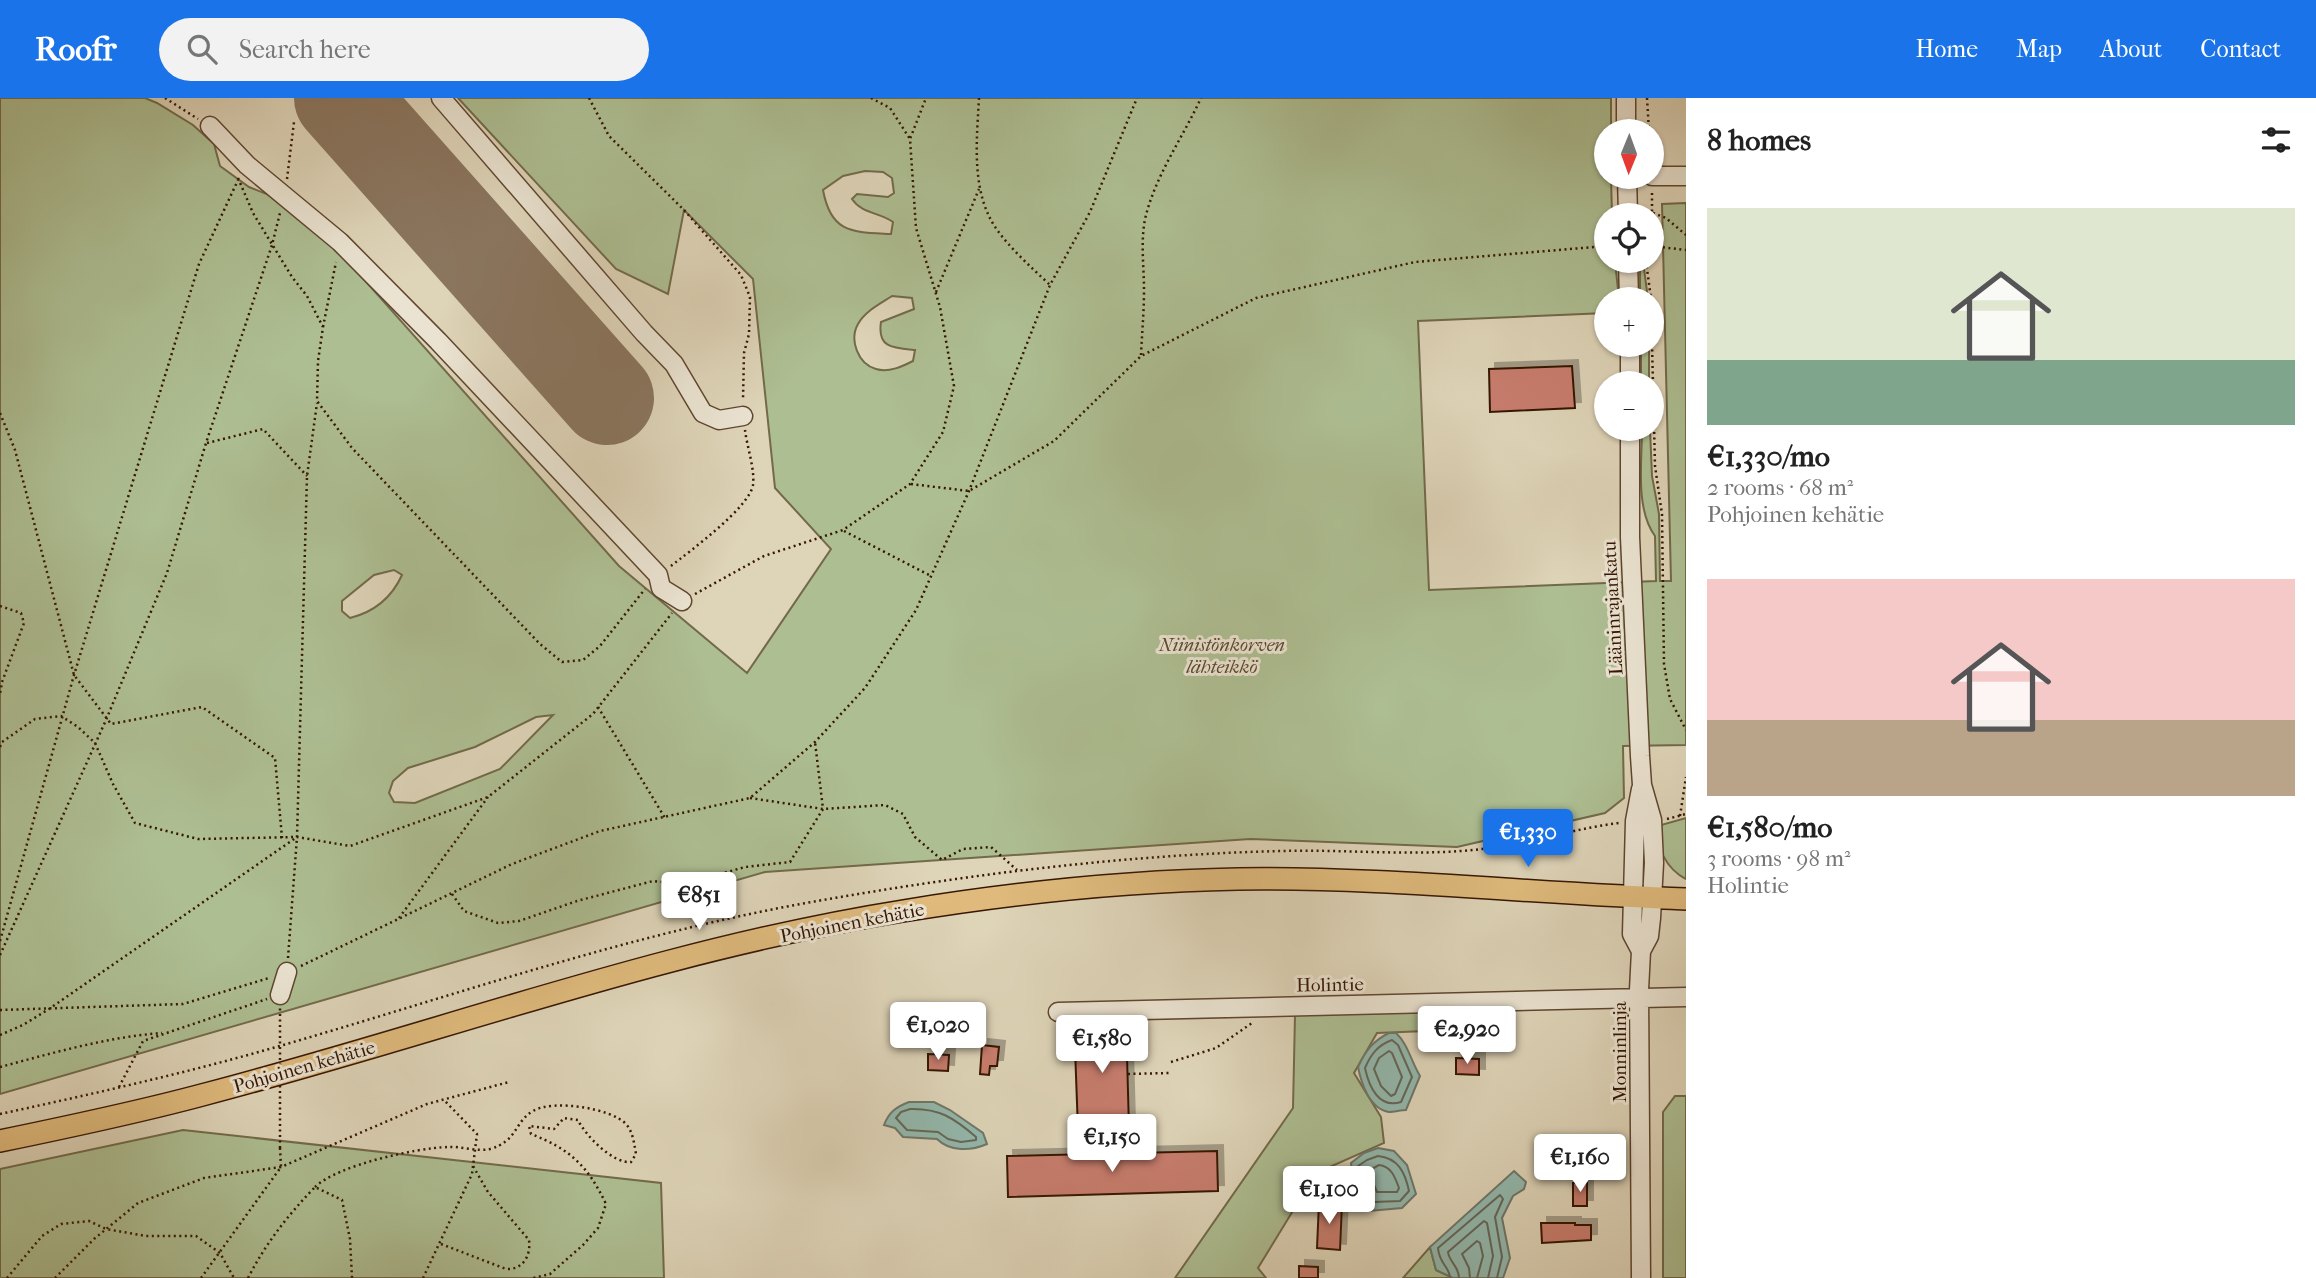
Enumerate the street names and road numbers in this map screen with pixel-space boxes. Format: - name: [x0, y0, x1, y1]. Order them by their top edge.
- street label: Lääninrajankatu: [1598, 540, 1627, 676]
- street label: Pohjoinen kehätie: [778, 898, 926, 948]
- street label: Holintie: [1296, 973, 1364, 997]
- street label: Monninlinja: [1609, 1001, 1631, 1102]
- street label: Pohjoinen kehätie: [231, 1036, 378, 1098]

